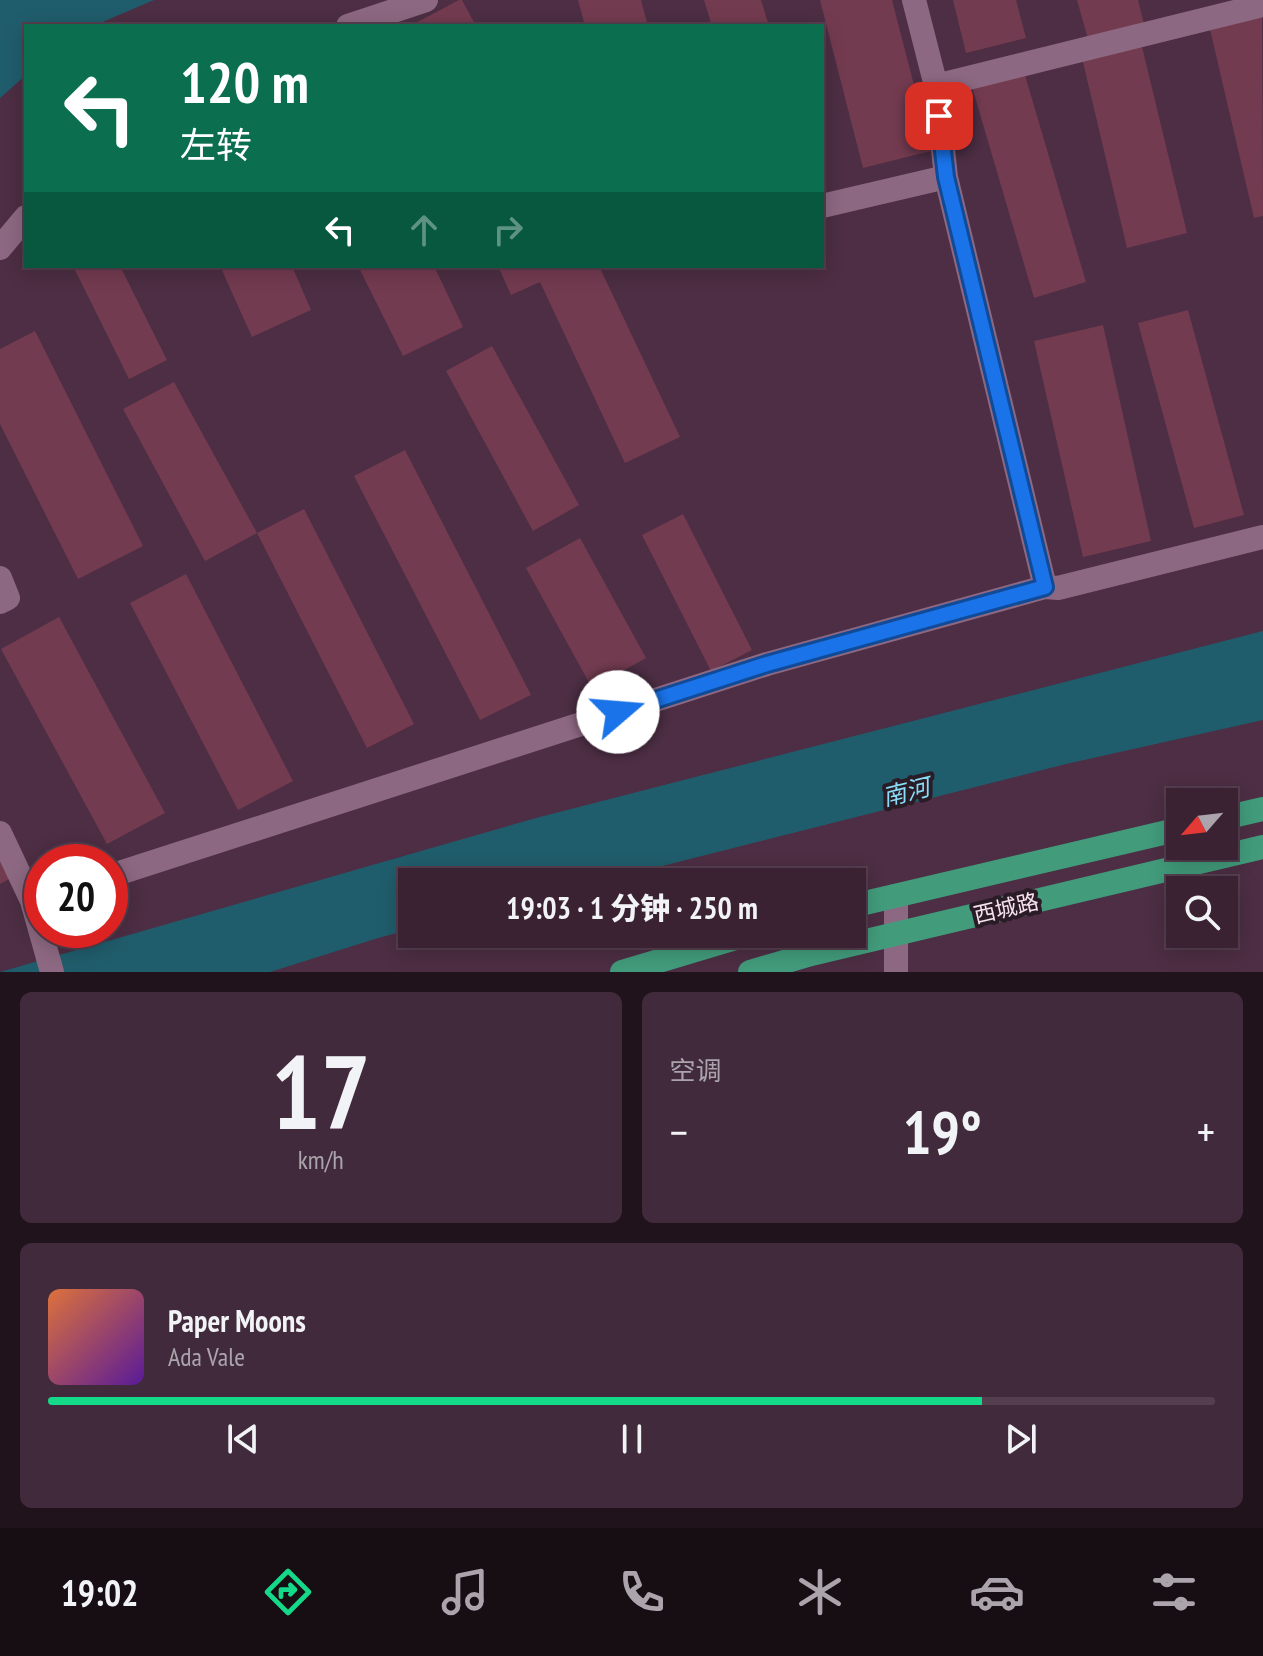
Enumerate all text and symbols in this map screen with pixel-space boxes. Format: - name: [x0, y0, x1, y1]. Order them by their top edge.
- text: 120 m: [180, 46, 309, 118]
- icon: left: [48, 56, 152, 160]
- pin: [905, 82, 973, 150]
- icon: arrive: [917, 94, 961, 138]
- text: 左转: [180, 121, 252, 168]
- icon: left: [318, 208, 362, 252]
- icon: ahead: [402, 208, 446, 252]
- icon: right: [486, 208, 530, 252]
- position arrow: [576, 670, 660, 754]
- water label: 南河: [879, 770, 937, 813]
- north arrow: [1166, 788, 1238, 860]
- map controls: [1166, 788, 1238, 948]
- speed limit sign: 20: [24, 844, 128, 948]
- button: search: [1166, 876, 1238, 948]
- street label: 西城路: [971, 887, 1041, 929]
- text: 19:03 · 1 分钟 · 250 m: [506, 888, 758, 927]
- text: 17: [271, 1023, 370, 1158]
- text: 空调: [670, 1054, 722, 1087]
- text: 19°: [903, 1093, 982, 1171]
- text: −: [670, 1103, 688, 1160]
- text: +: [1197, 1103, 1215, 1160]
- text: km/h: [298, 1143, 344, 1176]
- text: Paper Moons: [168, 1301, 306, 1340]
- text: Ada Vale: [168, 1340, 245, 1373]
- icon: previous: [221, 1417, 265, 1461]
- icon: pause: [610, 1417, 654, 1461]
- icon: next: [999, 1417, 1043, 1461]
- icon: directions: [260, 1564, 316, 1620]
- icon: music: [437, 1564, 493, 1620]
- icon: phone: [614, 1564, 670, 1620]
- icon: climate: [792, 1564, 848, 1620]
- icon: car: [969, 1564, 1025, 1620]
- icon: filters: [1146, 1564, 1202, 1620]
- text: 19:02: [61, 1569, 139, 1616]

